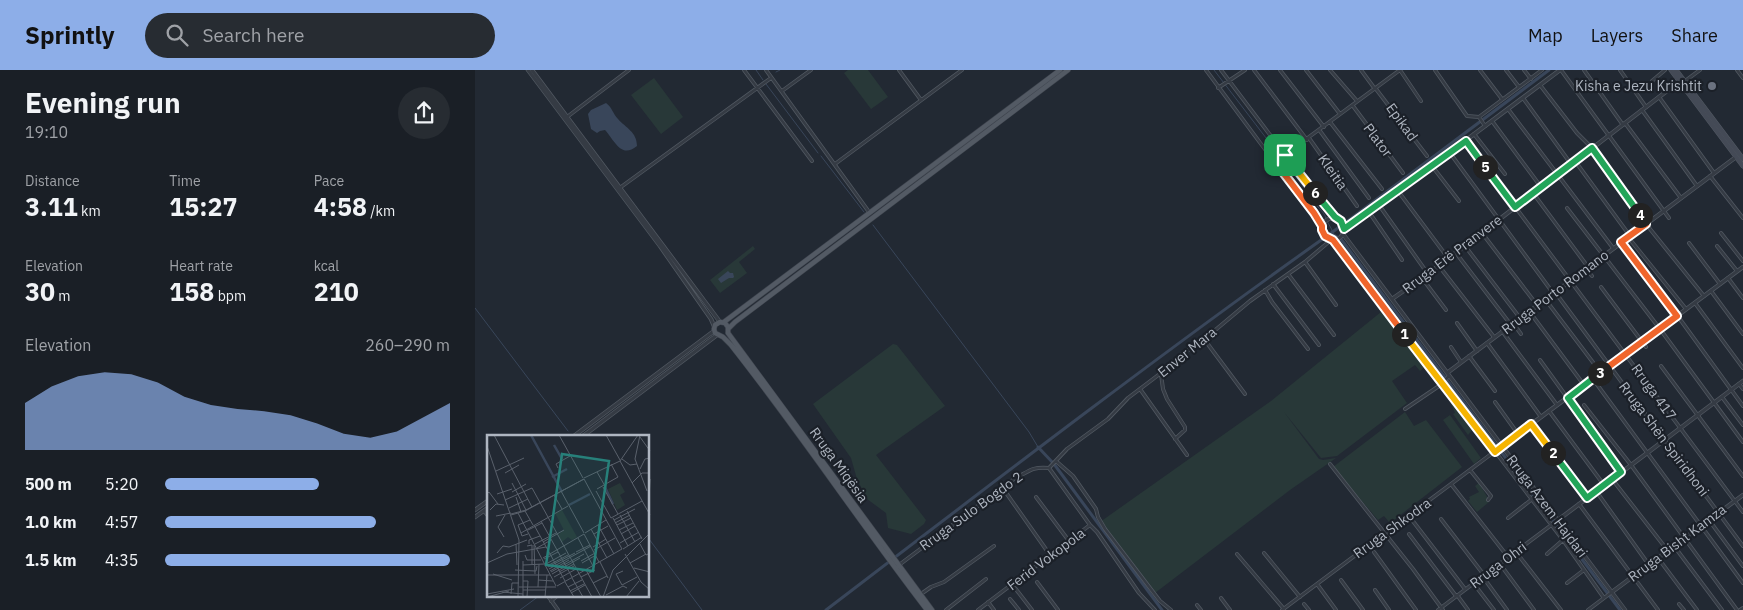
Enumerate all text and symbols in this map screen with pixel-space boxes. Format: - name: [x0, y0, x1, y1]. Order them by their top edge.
- search box: [145, 13, 495, 58]
- text: Sprintly: [25, 19, 115, 51]
- icon: search: [163, 21, 191, 49]
- text: Search here: [203, 23, 304, 47]
- text: Map: [1528, 24, 1563, 47]
- text: Layers: [1591, 24, 1643, 47]
- text: Share: [1671, 24, 1718, 47]
- place label: Kisha e Jezu Krishtit: [1575, 77, 1702, 95]
- marker: Kisha e Jezu Krishtit: [1706, 80, 1718, 92]
- text: Evening run: [25, 84, 181, 121]
- button: share: [398, 87, 450, 139]
- street label: Epikad: [1382, 99, 1422, 145]
- street label: Plator: [1359, 120, 1397, 160]
- text: 19:10: [25, 122, 68, 142]
- pin: [1264, 134, 1306, 176]
- icon: arrive: [1271, 141, 1299, 169]
- street label: Kleitia: [1314, 151, 1352, 194]
- pin: 5: [1473, 154, 1497, 180]
- text: 5: [1481, 158, 1490, 176]
- text: Distance: [25, 172, 80, 190]
- text: Time: [169, 172, 201, 190]
- text: Pace: [314, 172, 344, 190]
- pin: 6: [1303, 180, 1327, 206]
- text: 6: [1311, 184, 1320, 202]
- text: 3.11: [25, 190, 78, 223]
- text: 15:27: [169, 190, 238, 223]
- text: 4:58: [314, 190, 367, 223]
- text: km: [78, 202, 101, 220]
- text: /km: [367, 202, 395, 220]
- pin: 4: [1627, 202, 1653, 228]
- text: 4: [1636, 206, 1645, 224]
- street label: Rruga Erë Pranvere: [1399, 210, 1506, 297]
- street label: Rruga Porto Romano: [1498, 246, 1612, 338]
- text: Elevation: [25, 257, 83, 275]
- text: Heart rate: [169, 257, 233, 275]
- text: kcal: [314, 257, 339, 275]
- text: 30: [25, 275, 55, 308]
- text: 158: [169, 275, 214, 308]
- text: 210: [314, 275, 359, 308]
- text: m: [55, 287, 71, 305]
- text: bpm: [214, 287, 246, 305]
- pin: 1: [1391, 322, 1417, 346]
- street label: Enver Mara: [1154, 323, 1220, 381]
- text: 1: [1400, 325, 1409, 343]
- text: Elevation: [25, 335, 91, 355]
- text: 260–290 m: [365, 335, 450, 355]
- pin: 3: [1587, 360, 1613, 386]
- street label: Rruga 417: [1628, 360, 1680, 424]
- text: 3: [1596, 364, 1605, 382]
- street label: Rruga Shën Spiridhoni: [1615, 378, 1713, 500]
- street label: Rruga Miqësia: [806, 424, 873, 507]
- inset map: [487, 435, 650, 598]
- pin: 2: [1541, 440, 1565, 466]
- text: 2: [1549, 444, 1558, 462]
- street label: Rruga Azem Hajdari: [1503, 451, 1591, 561]
- street label: Rruga Sulo Bogdo 2: [916, 468, 1026, 554]
- text: 500 m: [25, 474, 72, 494]
- text: 5:20: [105, 474, 138, 494]
- street label: Rruga Shkodra: [1350, 493, 1435, 562]
- street label: Rruga Bisht Kamza: [1624, 500, 1730, 586]
- text: 1.0 km: [25, 512, 76, 532]
- text: 4:57: [105, 512, 138, 532]
- street label: Ferid Vokopola: [1003, 523, 1089, 594]
- street label: Rruga Ohri: [1466, 538, 1530, 592]
- text: 1.5 km: [25, 550, 76, 570]
- text: 4:35: [105, 550, 138, 570]

